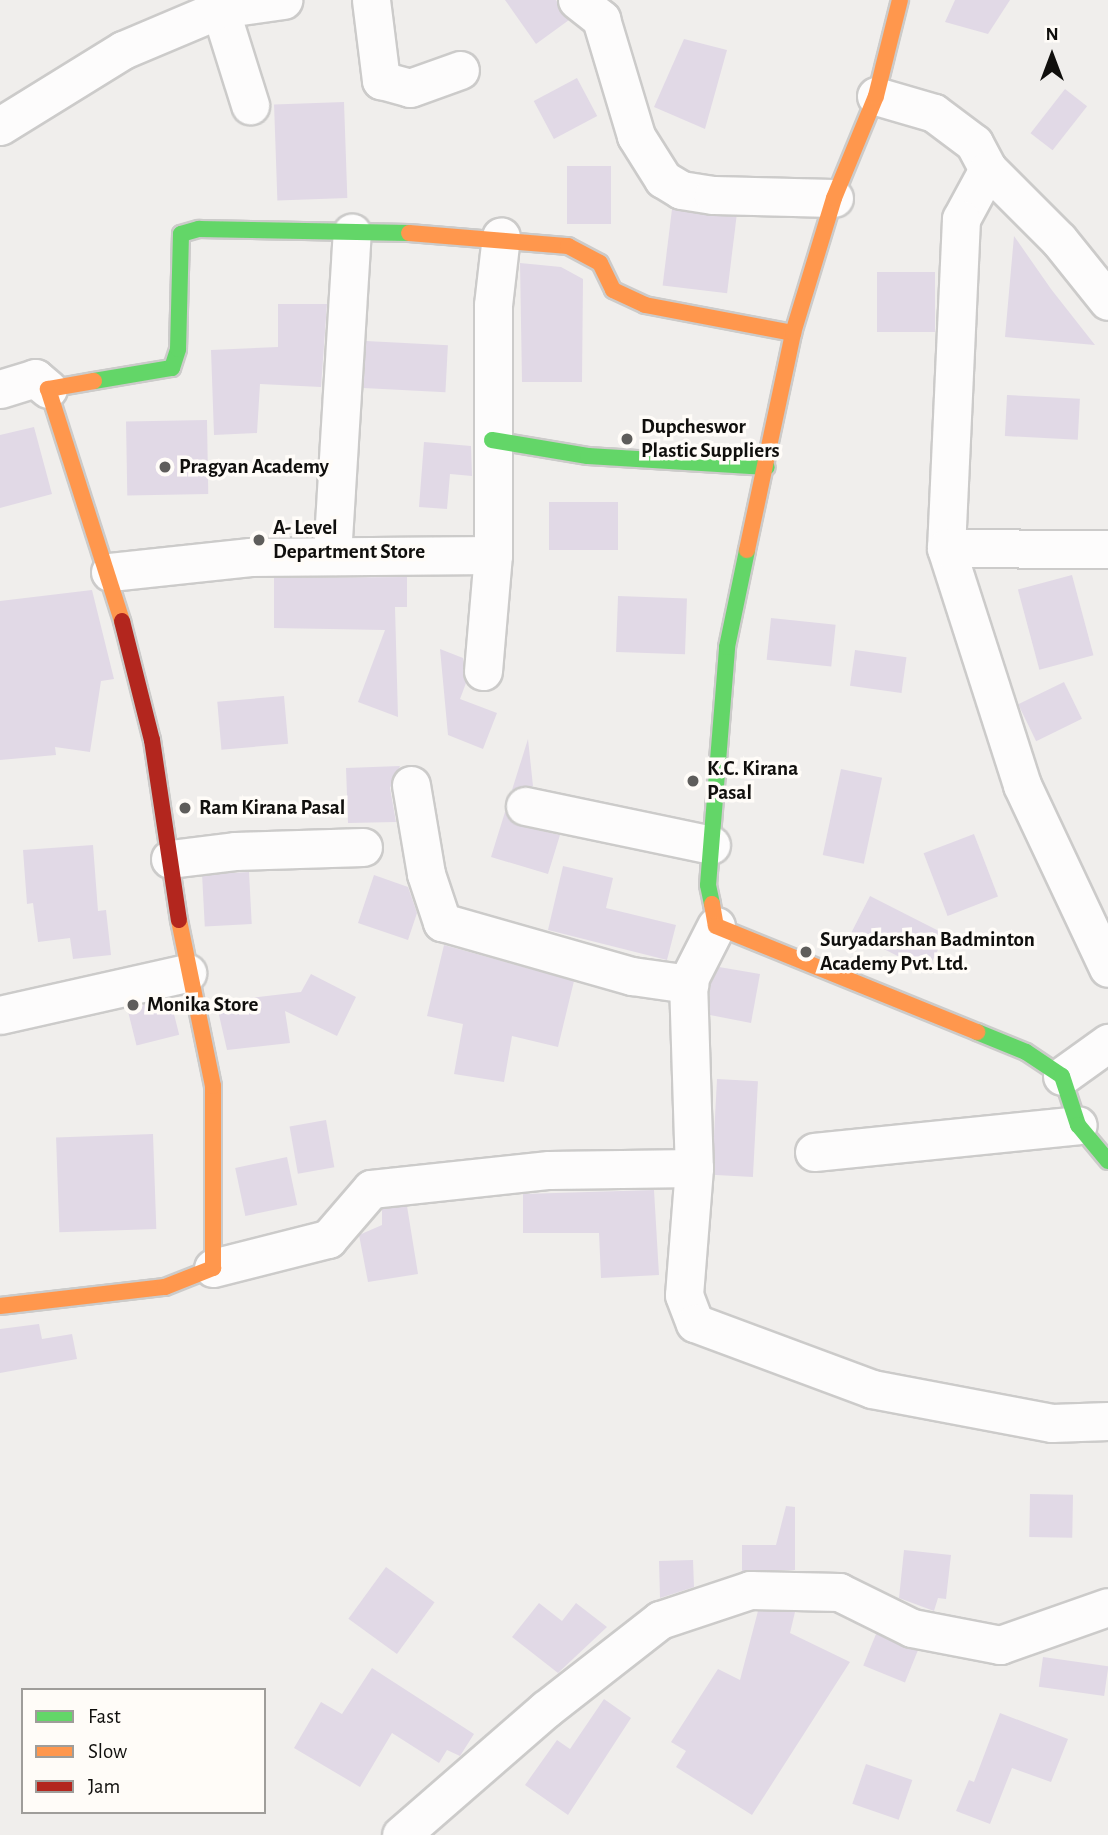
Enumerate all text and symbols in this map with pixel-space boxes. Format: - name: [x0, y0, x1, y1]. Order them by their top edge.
- north arrow: [1017, 21, 1087, 91]
- text: N: [1045, 25, 1059, 44]
- place label: Dupcheswor Plastic Suppliers: [641, 414, 780, 464]
- marker: Dupcheswor Plastic Suppliers: [619, 431, 635, 447]
- place label: Pragyan Academy: [179, 454, 329, 480]
- marker: Pragyan Academy: [157, 459, 173, 475]
- place label: A- Level Department Store: [273, 515, 425, 565]
- marker: A- Level Department Store: [251, 532, 267, 548]
- place label: K.C. Kirana Pasal: [707, 756, 798, 806]
- marker: K.C. Kirana Pasal: [685, 773, 701, 789]
- place label: Ram Kirana Pasal: [199, 795, 345, 821]
- marker: Ram Kirana Pasal: [177, 800, 193, 816]
- place label: Suryadarshan Badminton Academy Pvt. Ltd.: [820, 927, 1035, 977]
- marker: Suryadarshan Badminton Academy Pvt. Ltd.: [798, 944, 814, 960]
- place label: Monika Store: [147, 992, 258, 1018]
- marker: Monika Store: [125, 997, 141, 1013]
- legend: [21, 1688, 266, 1814]
- text: Fast: [88, 1706, 121, 1727]
- text: Slow: [88, 1741, 127, 1762]
- text: Jam: [88, 1776, 120, 1797]

